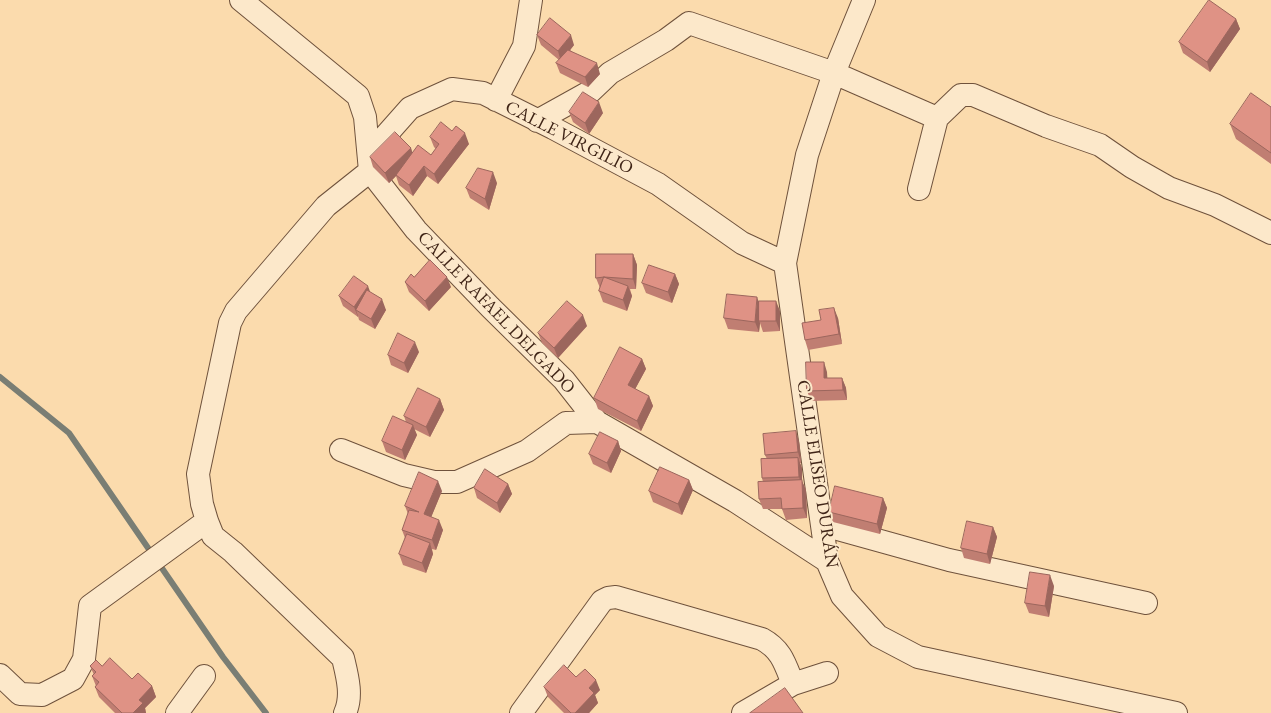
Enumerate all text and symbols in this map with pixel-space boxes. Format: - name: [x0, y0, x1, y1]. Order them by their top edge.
- street label: CALLE VIRGILIO: [501, 96, 637, 180]
- street label: CALLE RAFAEL DELGADO: [413, 227, 579, 399]
- street label: CALLE ELISEO DURÁN: [791, 379, 843, 569]

